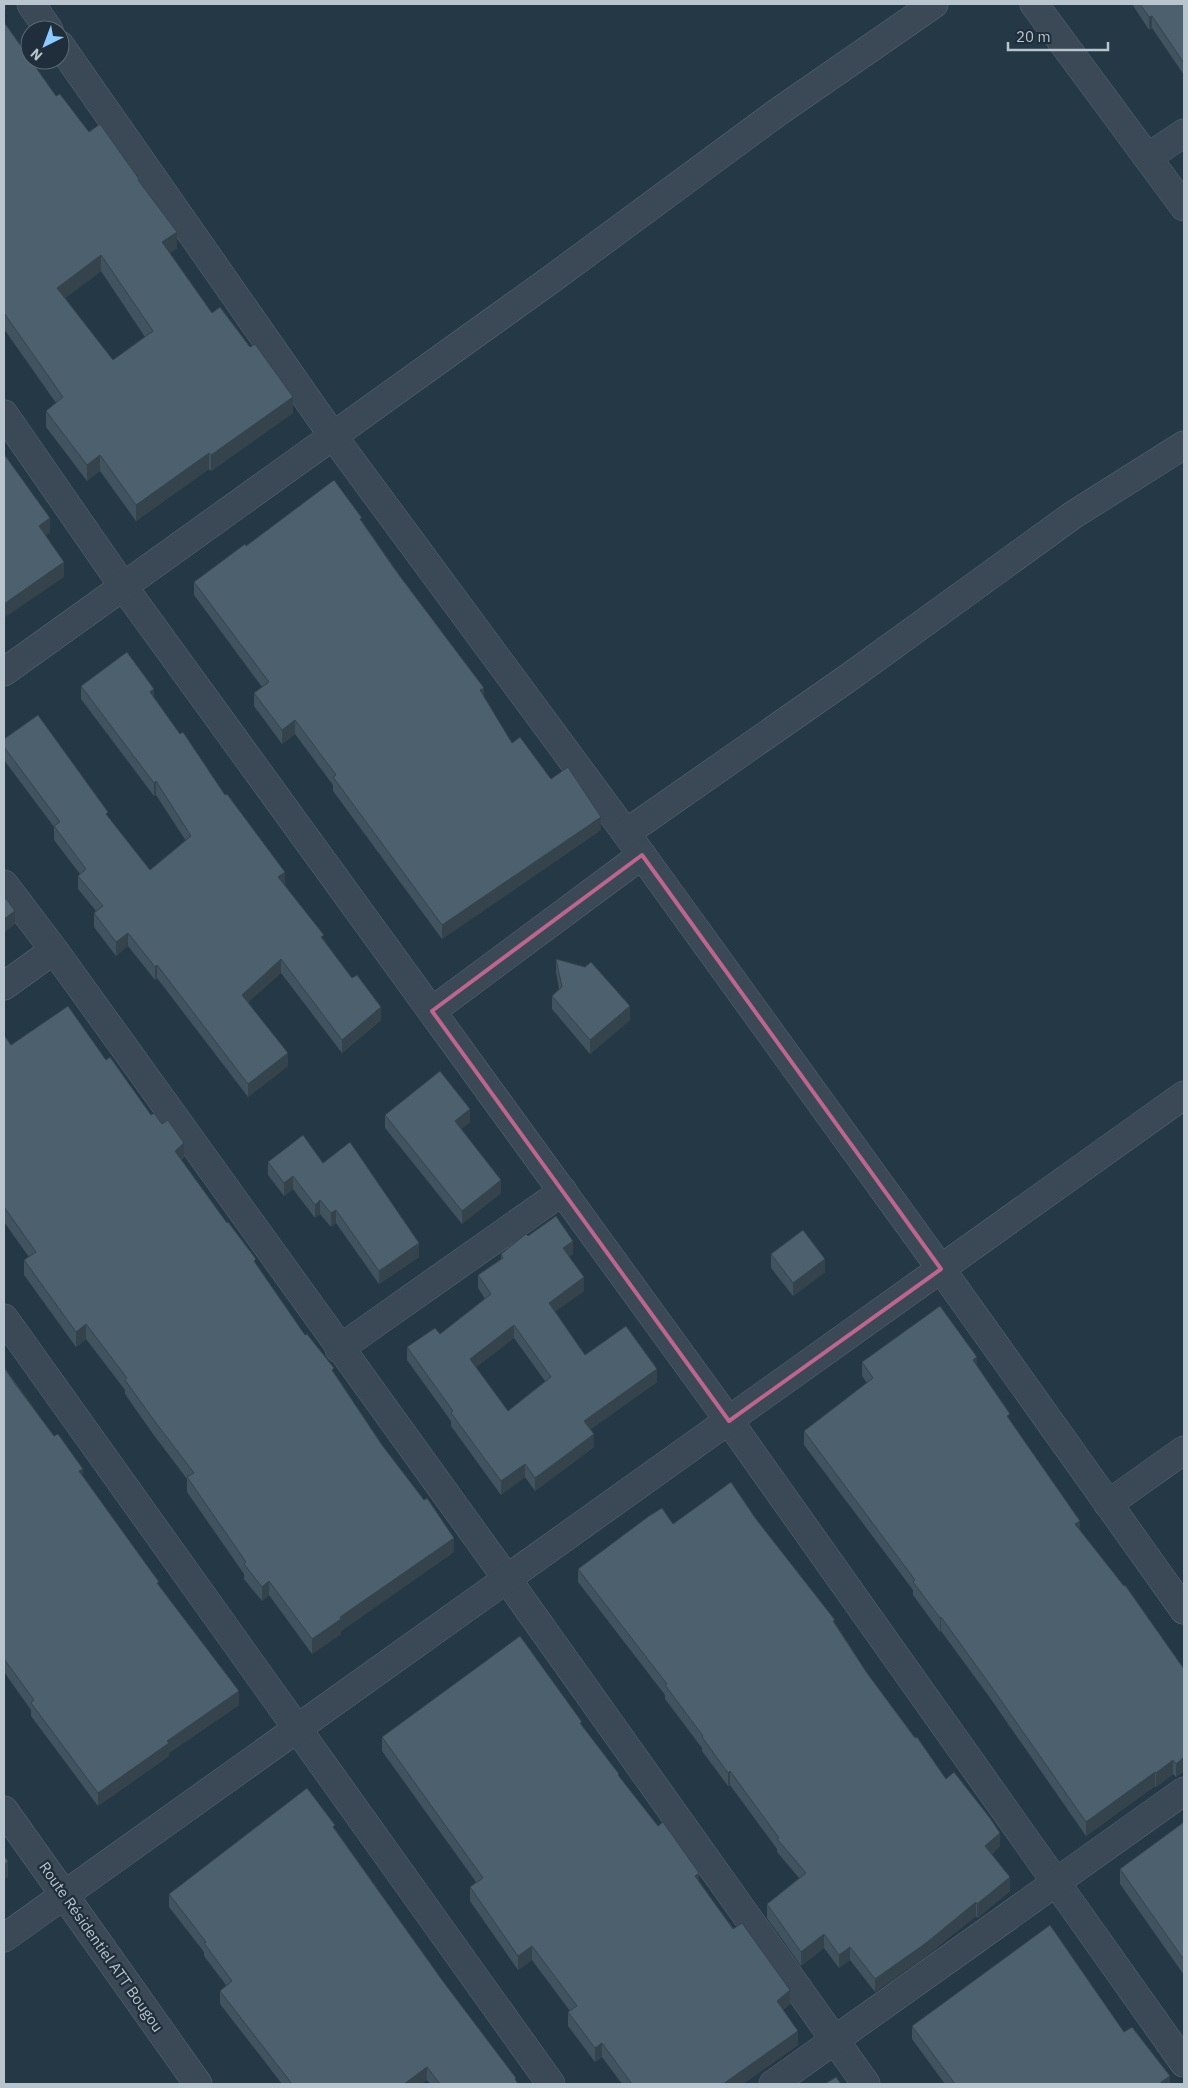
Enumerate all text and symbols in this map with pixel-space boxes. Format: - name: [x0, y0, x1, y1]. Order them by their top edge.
- north arrow: [20, 20, 70, 70]
- scale bar: [1008, 20, 1108, 52]
- text: 20 m: [1016, 27, 1051, 46]
- text: N: [27, 45, 46, 65]
- street label: Route Résidentiel ATT Bougou: [35, 1858, 168, 2035]

